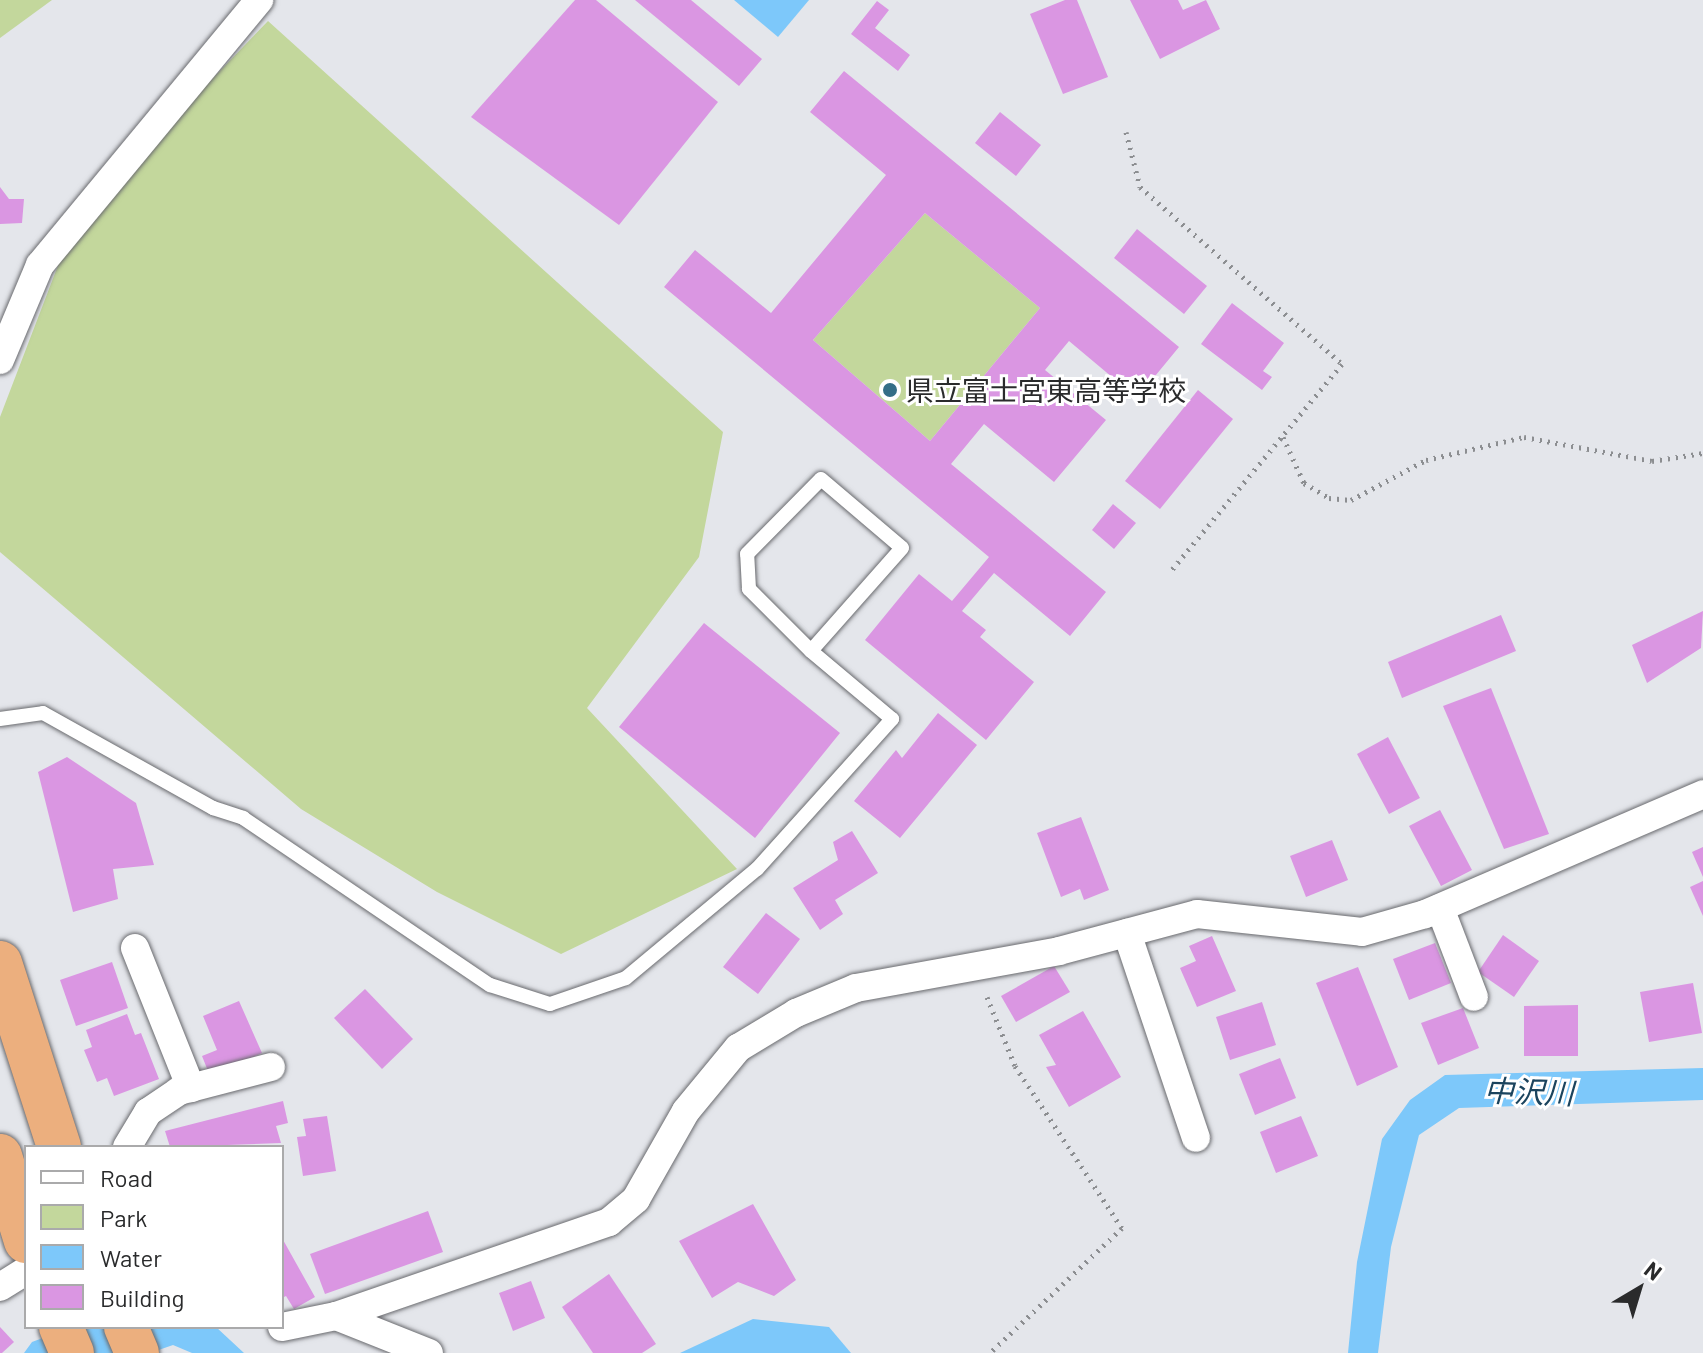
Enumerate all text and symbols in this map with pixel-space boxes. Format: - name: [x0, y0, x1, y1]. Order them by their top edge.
- place label: 県立富士宮東高等学校: [906, 373, 1186, 407]
- marker: 県立富士宮東高等学校: [881, 381, 899, 399]
- water label: 中沢川: [1483, 1071, 1575, 1111]
- legend: [24, 1145, 284, 1329]
- text: Road: [100, 1163, 153, 1192]
- text: Park: [100, 1203, 147, 1232]
- text: Water: [100, 1243, 162, 1272]
- north arrow: [1599, 1249, 1679, 1329]
- text: N: [1640, 1255, 1668, 1285]
- text: Building: [100, 1283, 184, 1312]

